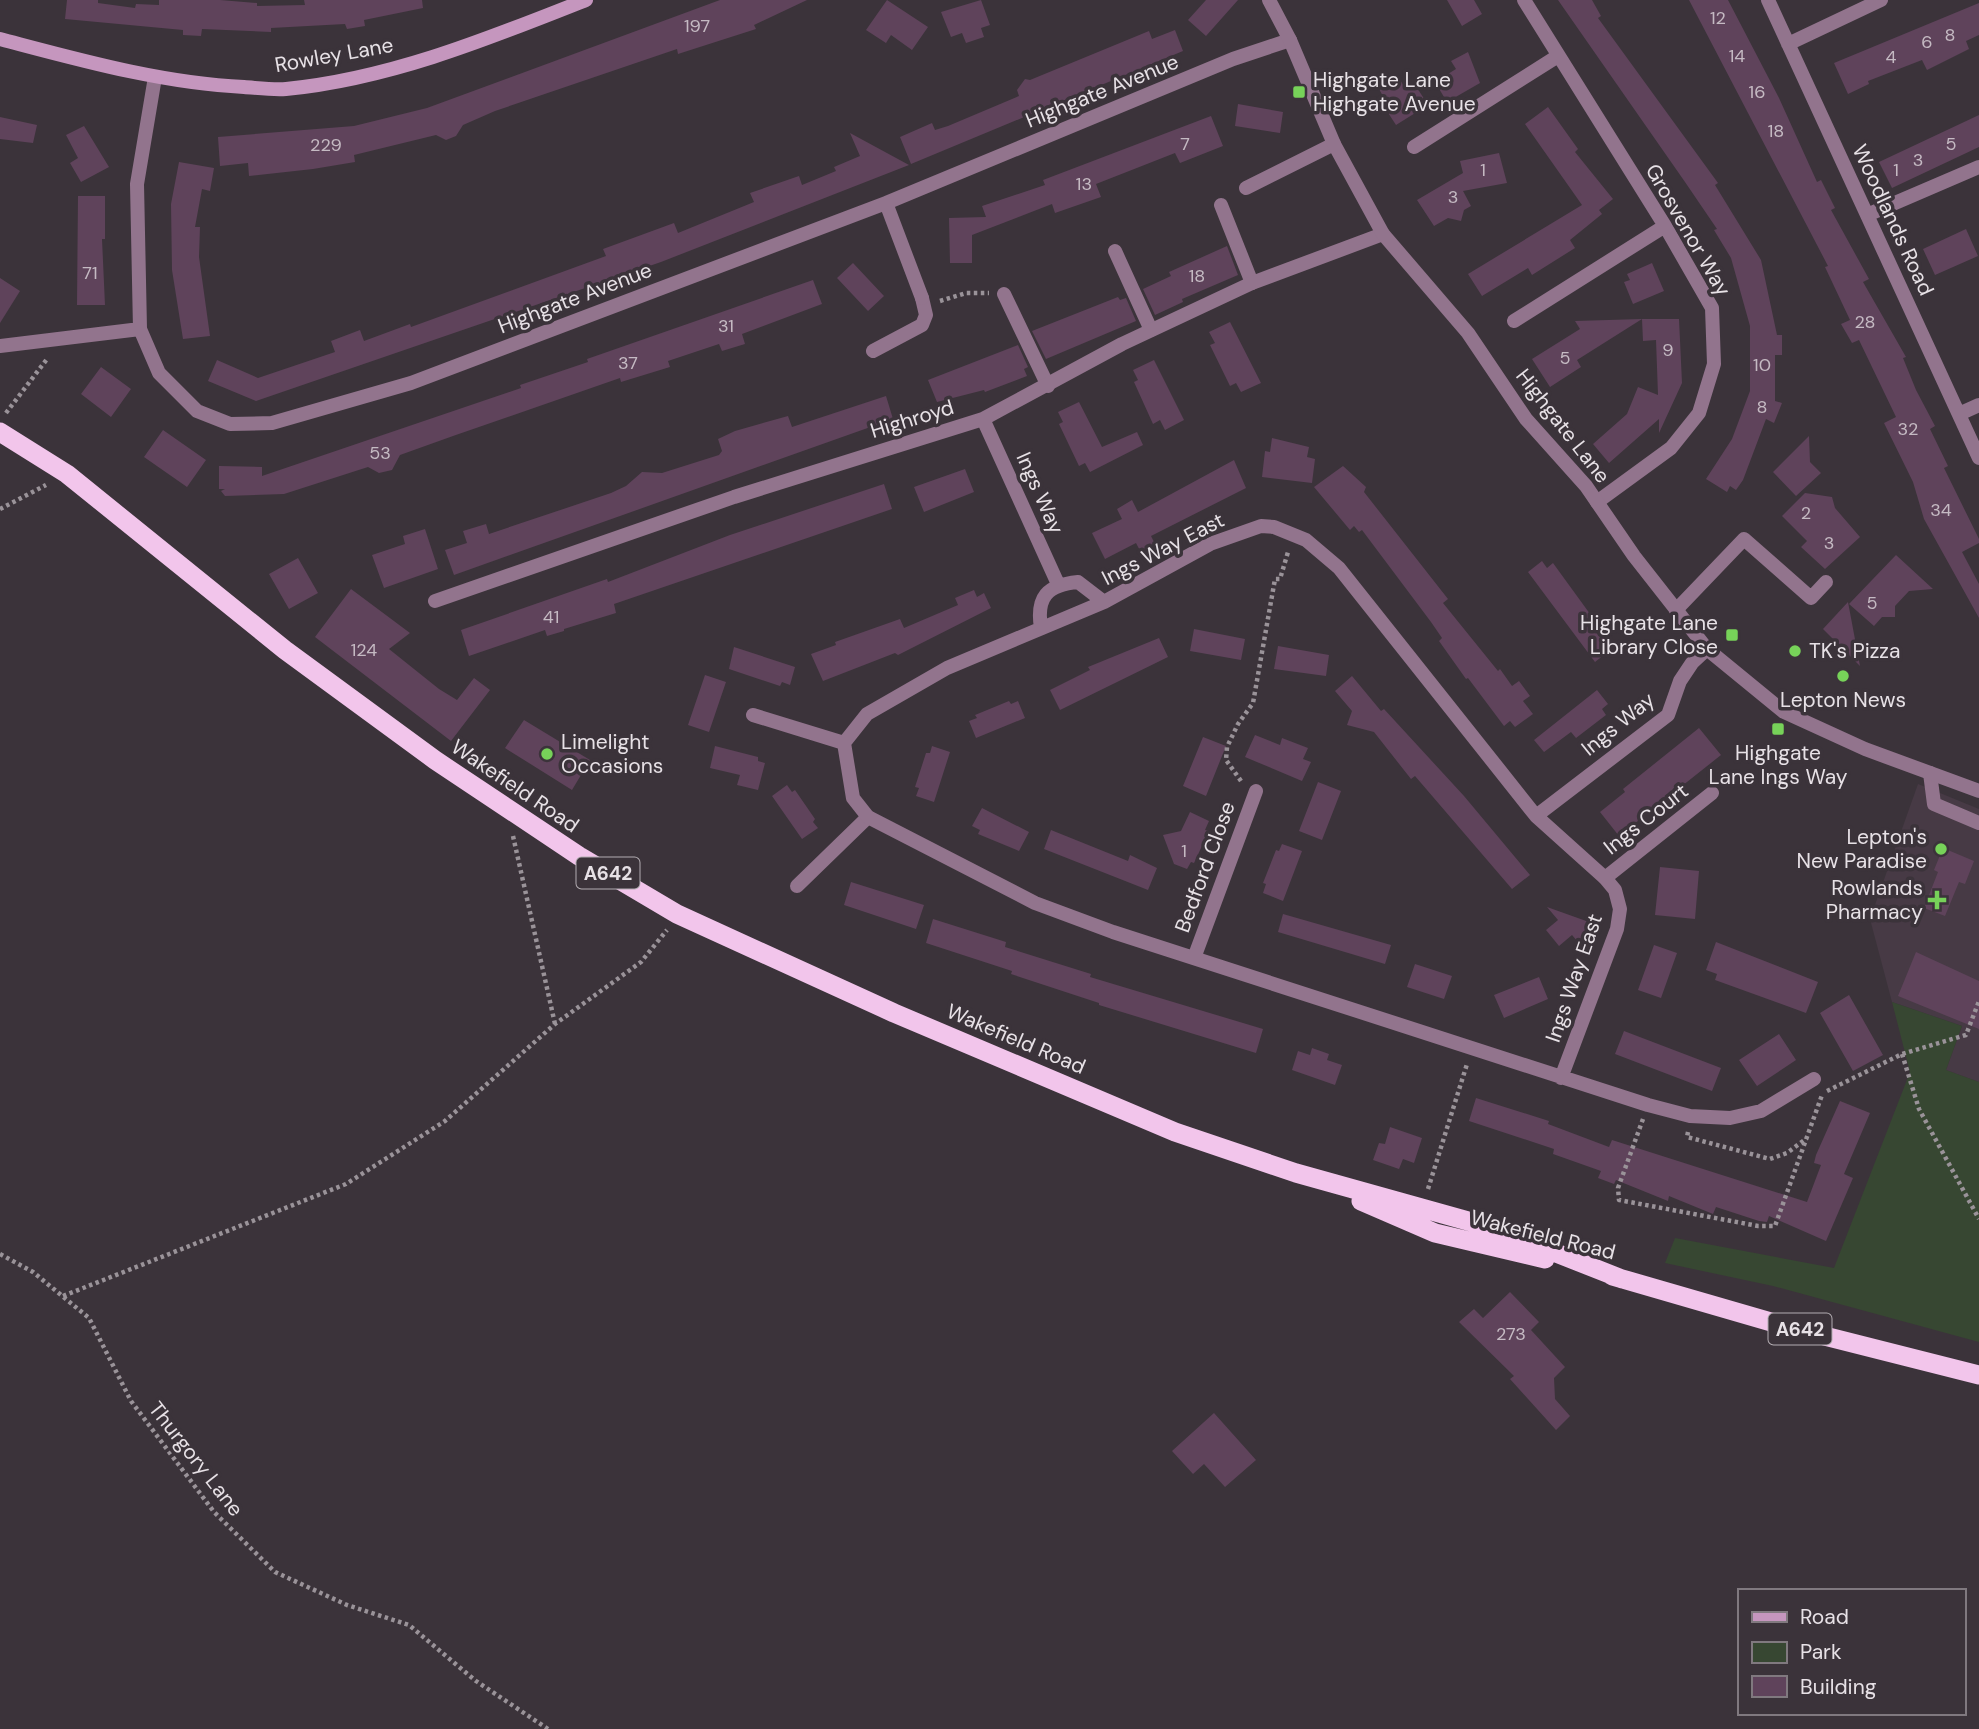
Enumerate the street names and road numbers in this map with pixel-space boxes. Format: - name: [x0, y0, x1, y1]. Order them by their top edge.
- street label: Rowley Lane: [273, 31, 396, 79]
- street label: Highgate Avenue: [1021, 48, 1183, 134]
- street label: Woodlands Road: [1846, 140, 1940, 300]
- street label: Grosvenor Way: [1639, 159, 1737, 301]
- street label: Highgate Avenue: [494, 256, 656, 340]
- street label: Highgate Lane: [1510, 363, 1617, 489]
- street label: Highroyd: [867, 393, 957, 445]
- street label: Ings Way: [1010, 448, 1071, 539]
- street label: Ings Way East: [1097, 506, 1229, 592]
- street label: Ings Way: [1575, 686, 1661, 762]
- street label: Wakefield Road: [446, 733, 584, 839]
- street label: Ings Court: [1598, 777, 1694, 861]
- street label: Bedford Close: [1168, 797, 1242, 936]
- road number: A642: [576, 858, 640, 888]
- street label: Ings Way East: [1539, 910, 1609, 1046]
- street label: Wakefield Road: [942, 997, 1090, 1081]
- street label: Wakefield Road: [1468, 1203, 1618, 1267]
- road number: A642: [1769, 1314, 1832, 1344]
- street label: Thurgory Lane: [142, 1396, 250, 1522]

